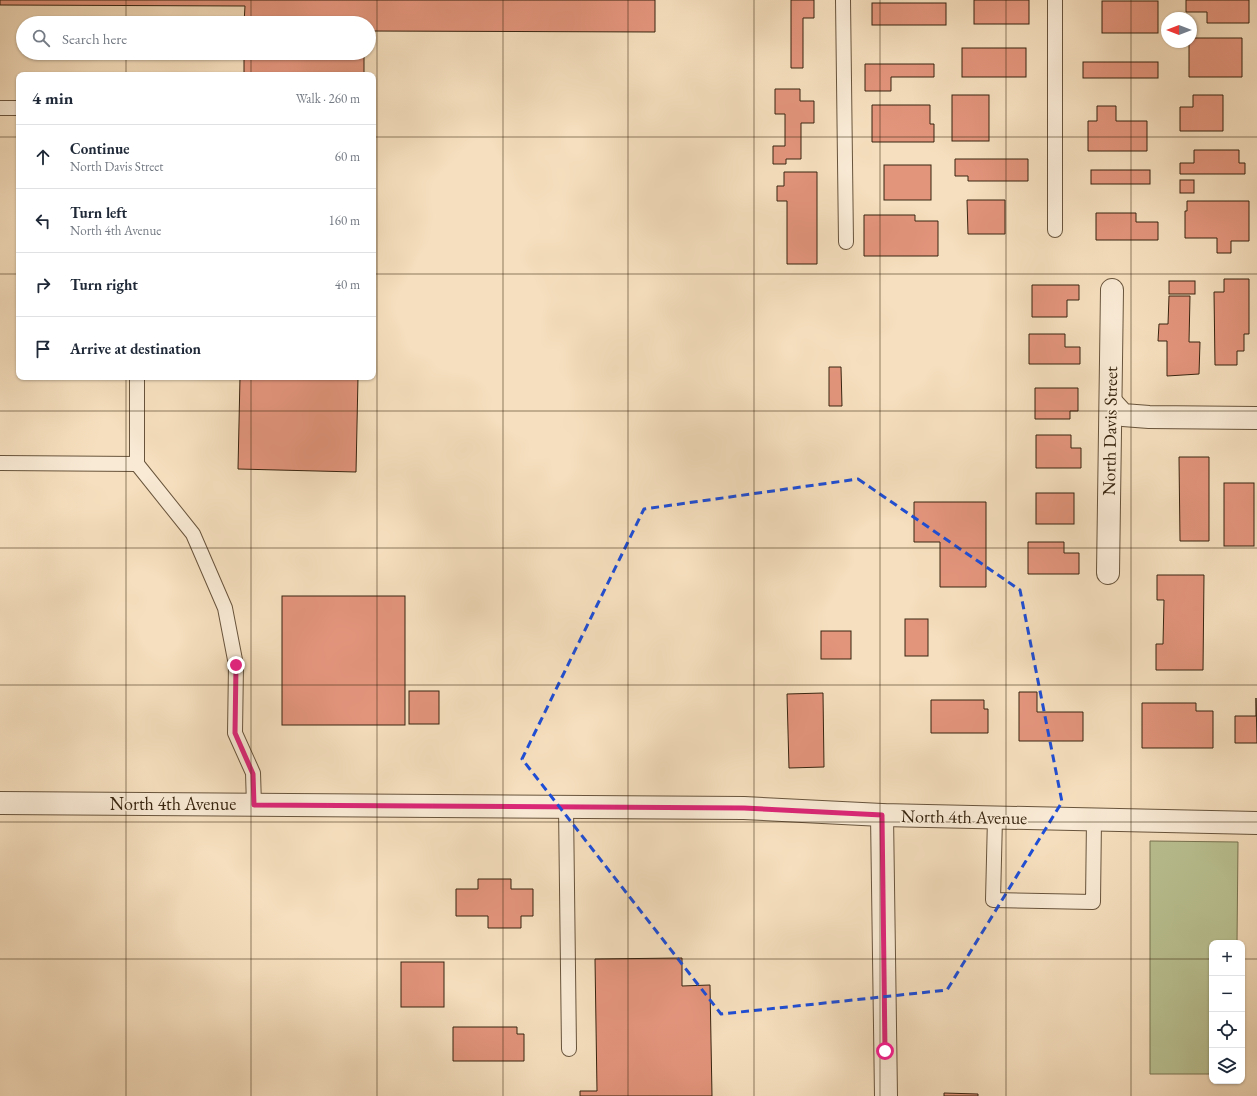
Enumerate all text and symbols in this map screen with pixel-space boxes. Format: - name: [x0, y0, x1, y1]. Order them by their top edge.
- north arrow: [1161, 12, 1197, 48]
- search box: [16, 16, 376, 60]
- icon: search: [30, 27, 52, 49]
- text: Search here: [62, 29, 127, 48]
- text: 4 min: [32, 87, 73, 109]
- text: Walk · 260 m: [296, 90, 360, 107]
- text: Continue: [70, 139, 130, 158]
- icon: ahead: [32, 146, 54, 168]
- text: 60 m: [335, 148, 360, 165]
- text: North Davis Street: [70, 158, 163, 175]
- text: Turn left: [70, 203, 127, 222]
- icon: left: [32, 210, 54, 232]
- text: 160 m: [329, 212, 360, 229]
- text: North 4th Avenue: [70, 222, 161, 239]
- icon: right: [32, 274, 54, 296]
- text: Turn right: [70, 275, 138, 294]
- text: 40 m: [335, 276, 360, 293]
- icon: arrive: [32, 338, 54, 360]
- text: Arrive at destination: [70, 339, 201, 358]
- street label: North Davis Street: [1097, 366, 1122, 496]
- route end: [227, 656, 245, 674]
- street label: North 4th Avenue: [110, 792, 236, 815]
- street label: North 4th Avenue: [901, 804, 1027, 829]
- map controls: [1209, 940, 1245, 1084]
- button: +: [1209, 940, 1245, 976]
- button: −: [1209, 976, 1245, 1012]
- button: locate: [1209, 1012, 1245, 1048]
- route start: [876, 1042, 894, 1060]
- button: layers: [1209, 1048, 1245, 1084]

